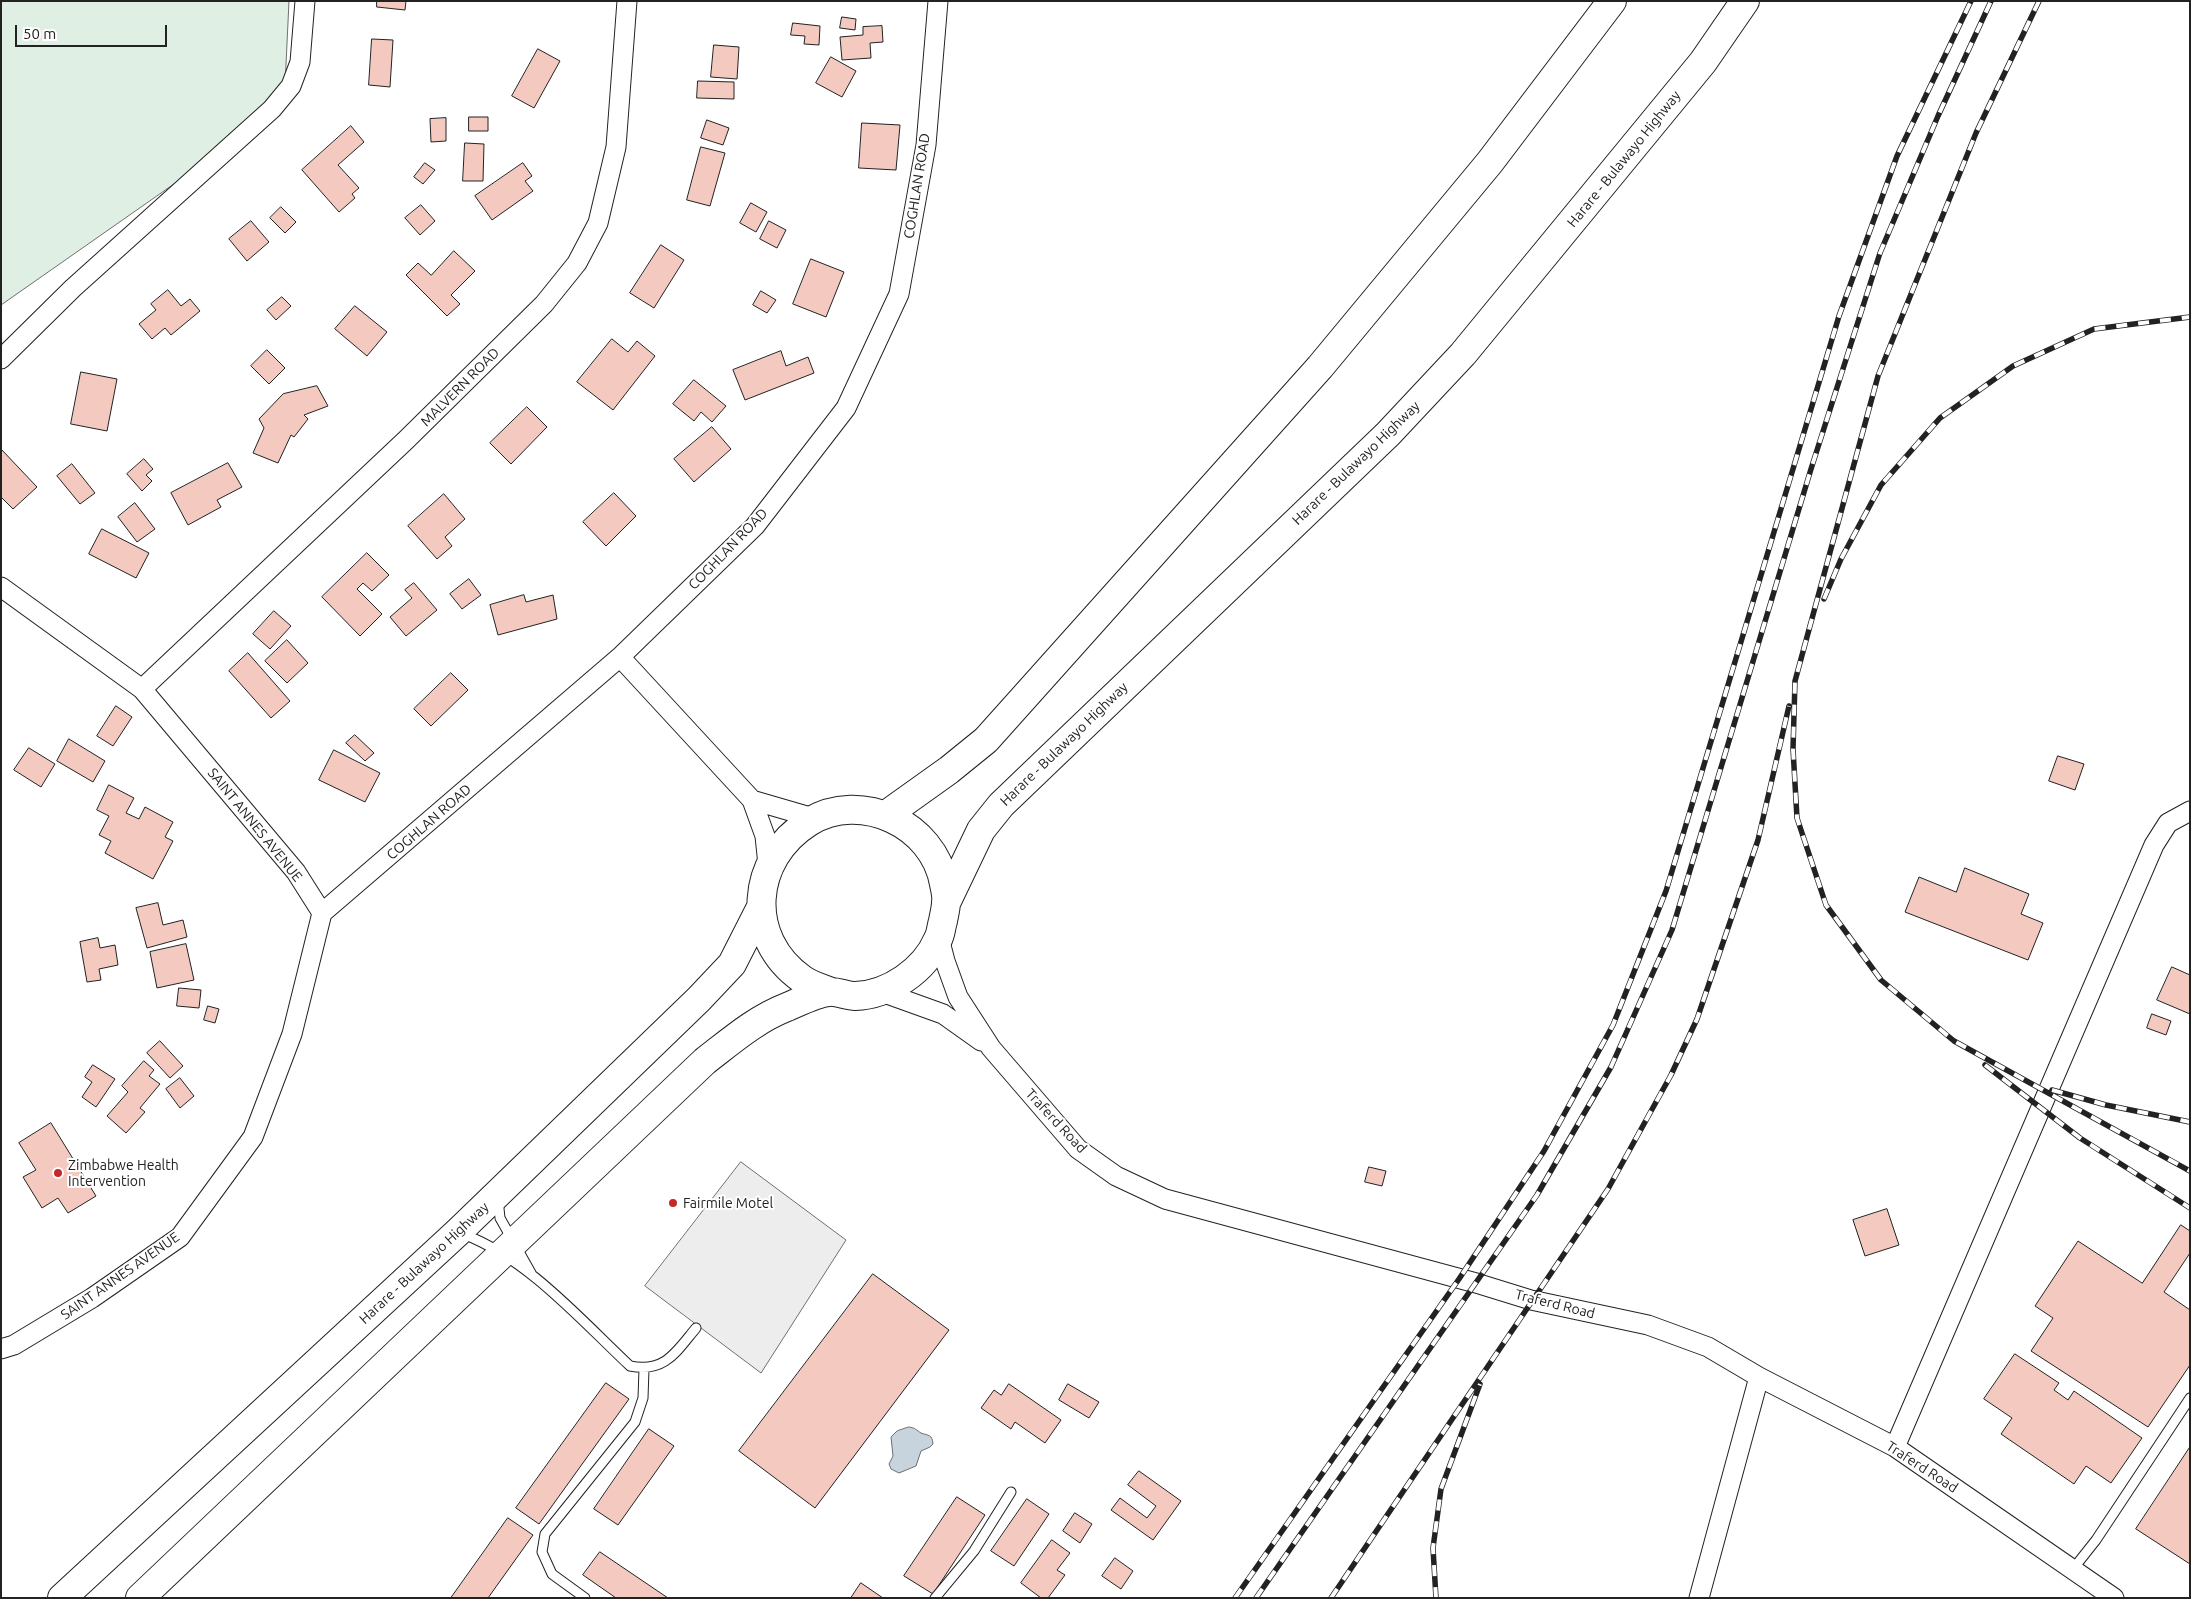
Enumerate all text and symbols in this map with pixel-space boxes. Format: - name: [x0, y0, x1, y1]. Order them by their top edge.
- scale bar: [18, 15, 170, 47]
- text: 50 m: [23, 25, 56, 42]
- street label: Harare - Bulawayo Highway: [1564, 87, 1684, 231]
- street label: COGHLAN ROAD: [900, 132, 934, 240]
- street label: MALVERN ROAD: [417, 344, 503, 430]
- street label: Harare - Bulawayo Highway: [1289, 398, 1423, 528]
- street label: COGHLAN ROAD: [685, 505, 771, 593]
- street label: Harare - Bulawayo Highway: [997, 679, 1131, 809]
- street label: SAINT ANNES AVENUE: [204, 765, 306, 885]
- street label: COGHLAN ROAD: [383, 781, 475, 863]
- street label: Traferd Road: [1022, 1085, 1090, 1157]
- place label: Zimbabwe Health Intervention: [68, 1157, 179, 1190]
- marker: Zimbabwe Health Intervention: [52, 1167, 64, 1179]
- place label: Fairmile Motel: [683, 1195, 773, 1211]
- marker: Fairmile Motel: [667, 1197, 679, 1209]
- street label: Harare - Bulawayo Highway: [356, 1199, 492, 1327]
- street label: SAINT ANNES AVENUE: [57, 1229, 183, 1323]
- street label: Traferd Road: [1513, 1286, 1597, 1322]
- street label: Traferd Road: [1883, 1438, 1961, 1496]

